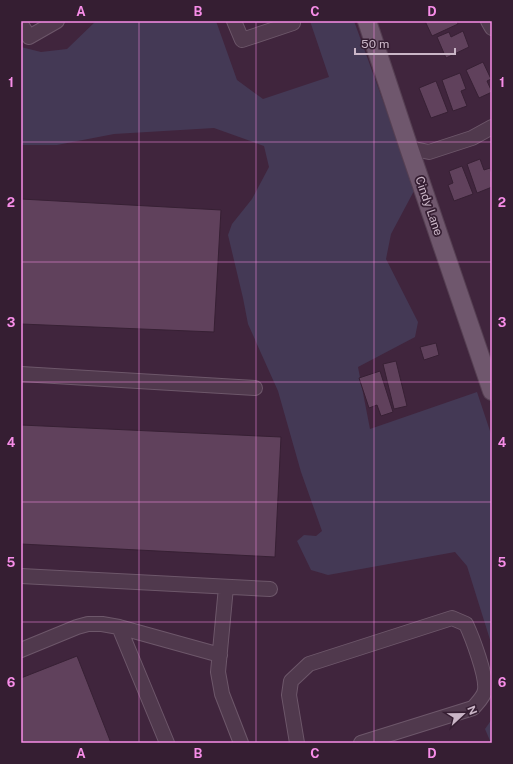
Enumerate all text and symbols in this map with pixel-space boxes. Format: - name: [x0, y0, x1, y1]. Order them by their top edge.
- text: A: [76, 4, 86, 19]
- text: B: [194, 4, 203, 19]
- text: C: [310, 4, 320, 19]
- text: D: [427, 4, 437, 19]
- scale bar: [355, 30, 455, 56]
- text: 50 m: [361, 37, 389, 51]
- text: 1: [8, 75, 14, 90]
- text: 1: [499, 75, 505, 90]
- street label: Cindy Lane: [412, 175, 446, 238]
- text: 2: [7, 195, 15, 210]
- text: 2: [498, 195, 506, 210]
- text: 3: [7, 315, 16, 330]
- text: 3: [498, 315, 507, 330]
- text: 4: [7, 435, 16, 450]
- text: 4: [498, 435, 507, 450]
- text: 5: [7, 555, 16, 570]
- text: 5: [498, 555, 507, 570]
- text: 6: [7, 675, 16, 690]
- text: 6: [498, 675, 507, 690]
- north arrow: [443, 694, 483, 734]
- text: N: [465, 704, 479, 716]
- text: A: [76, 746, 86, 761]
- text: B: [194, 746, 203, 761]
- text: C: [310, 746, 320, 761]
- text: D: [427, 746, 437, 761]

